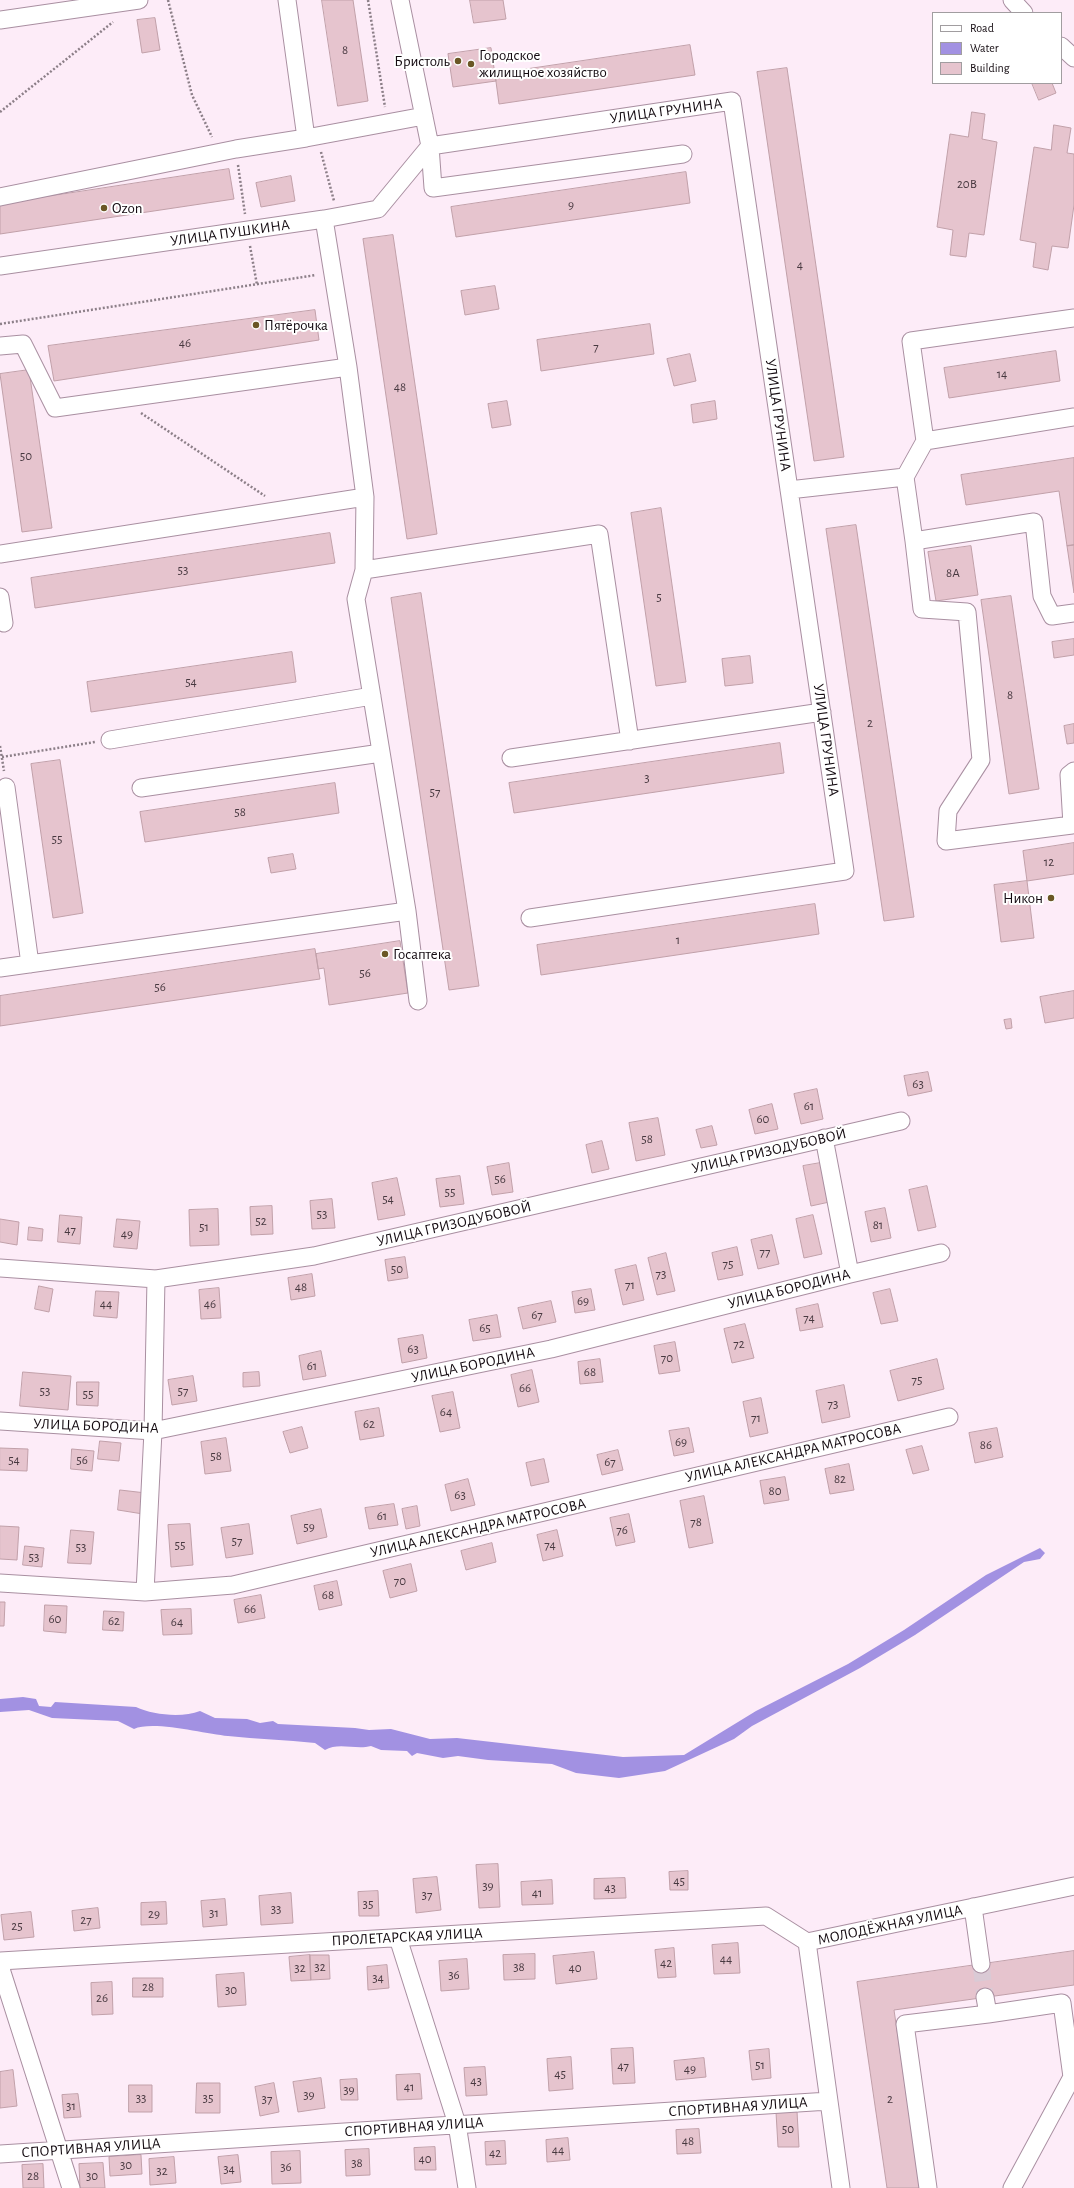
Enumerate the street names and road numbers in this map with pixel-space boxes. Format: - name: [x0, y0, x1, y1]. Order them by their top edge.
- street label: УЛИЦА ГРУНИНА: [609, 94, 723, 128]
- street label: УЛИЦА ПУШКИНА: [169, 216, 291, 250]
- street label: УЛИЦА ГРУНИНА: [761, 358, 795, 472]
- street label: УЛИЦА ГРУНИНА: [809, 683, 843, 797]
- street label: УЛИЦА ГРИЗОДУБОВОЙ: [690, 1124, 848, 1178]
- street label: УЛИЦА ГРИЗОДУБОВОЙ: [375, 1197, 533, 1251]
- street label: УЛИЦА БОРОДИНА: [726, 1265, 852, 1313]
- street label: УЛИЦА БОРОДИНА: [410, 1343, 536, 1387]
- street label: УЛИЦА БОРОДИНА: [33, 1415, 159, 1437]
- street label: УЛИЦА АЛЕКСАНДРА МАТРОСОВА: [683, 1419, 903, 1487]
- street label: УЛИЦА АЛЕКСАНДРА МАТРОСОВА: [368, 1494, 588, 1562]
- street label: МОЛОДЁЖНАЯ УЛИЦА: [816, 1901, 964, 1949]
- street label: ПРОЛЕТАРСКАЯ УЛИЦА: [331, 1924, 483, 1950]
- street label: СПОРТИВНАЯ УЛИЦА: [668, 2093, 808, 2121]
- street label: СПОРТИВНАЯ УЛИЦА: [344, 2113, 484, 2141]
- street label: СПОРТИВНАЯ УЛИЦА: [21, 2134, 161, 2162]

